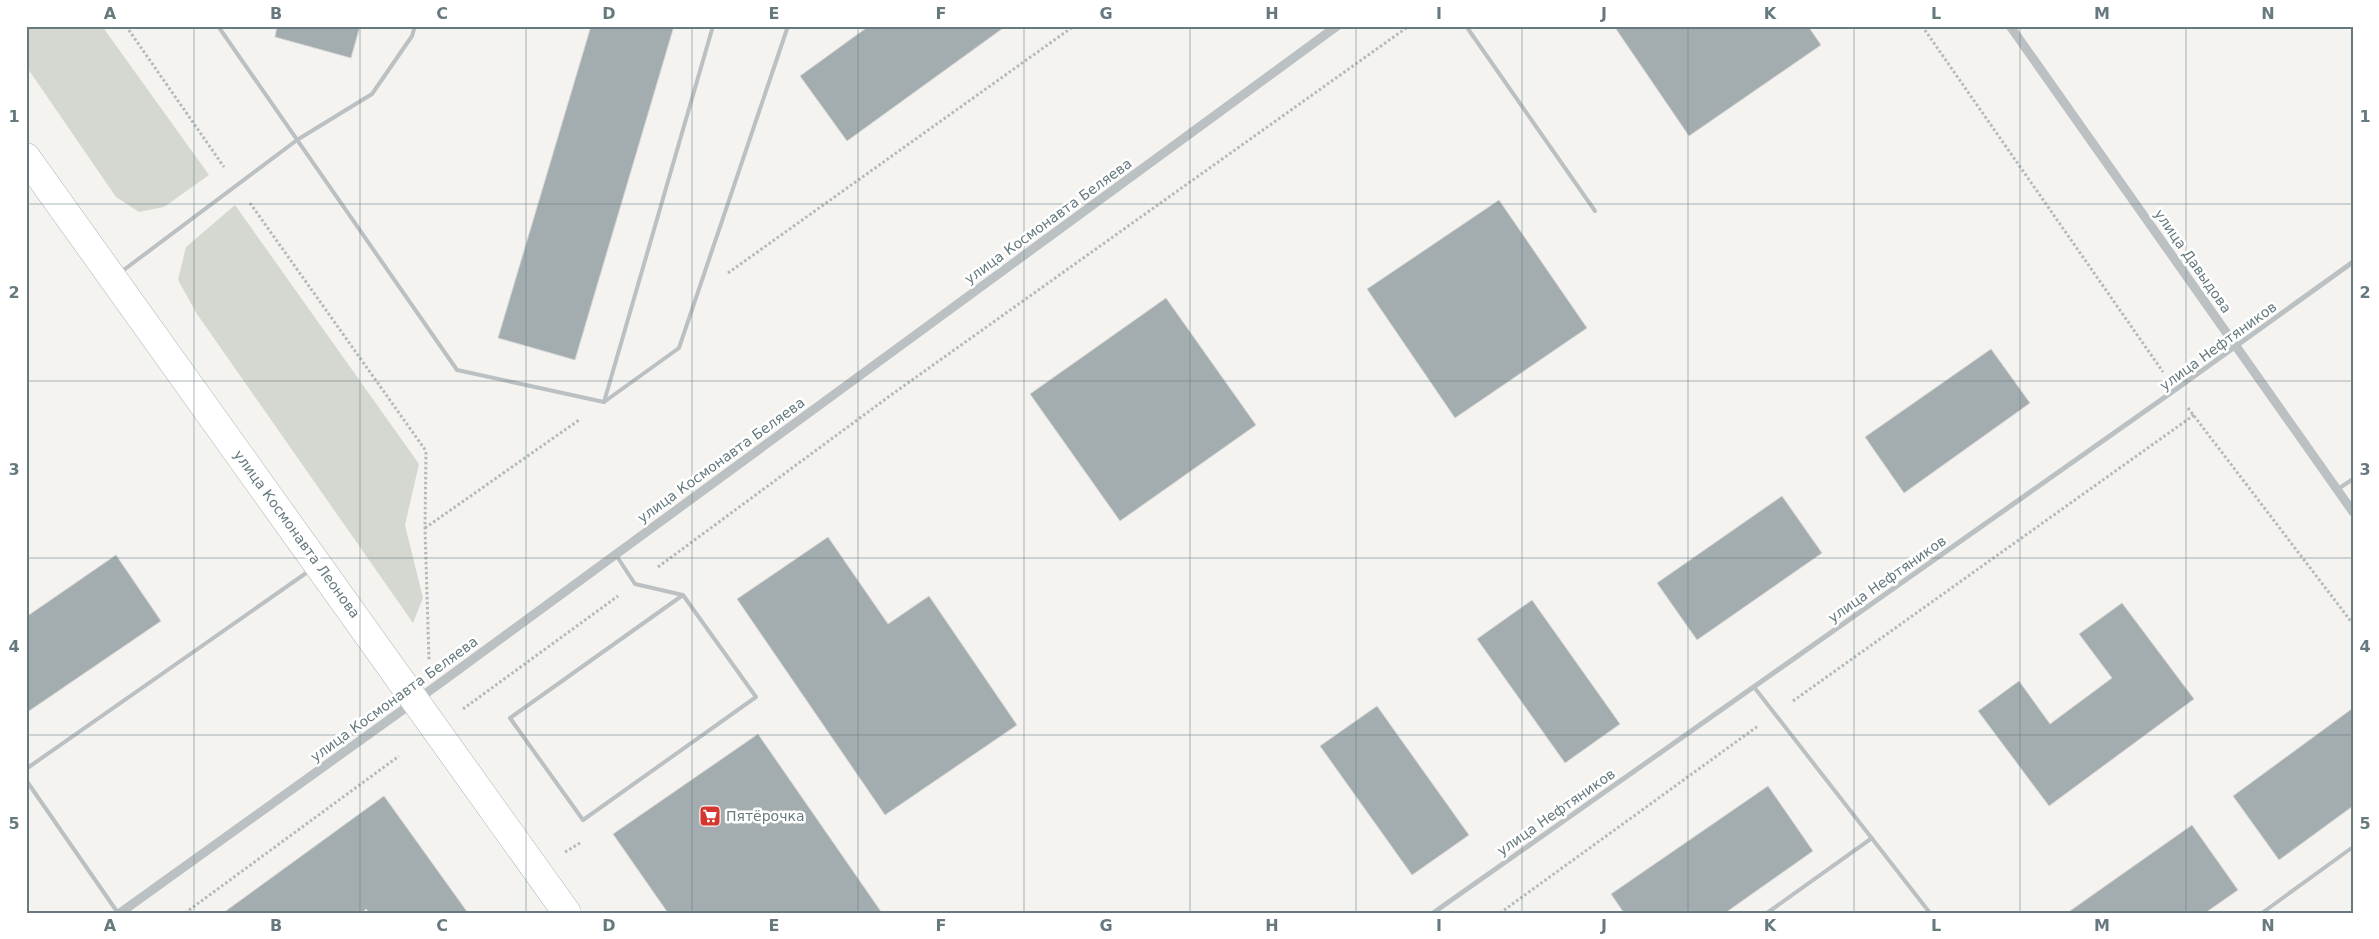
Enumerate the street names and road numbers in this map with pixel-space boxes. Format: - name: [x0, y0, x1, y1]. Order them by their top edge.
- street label: улица Космонавта Беляева: [961, 155, 1135, 287]
- street label: улица Давыдова: [2151, 206, 2235, 316]
- street label: улица Нефтяников: [2157, 298, 2279, 394]
- street label: улица Космонавта Беляева: [634, 394, 808, 526]
- street label: улица Космонавта Леонова: [231, 447, 363, 621]
- street label: улица Нефтяников: [1825, 532, 1949, 626]
- street label: улица Космонавта Беляева: [307, 633, 481, 765]
- street label: улица Нефтяников: [1494, 765, 1618, 859]

